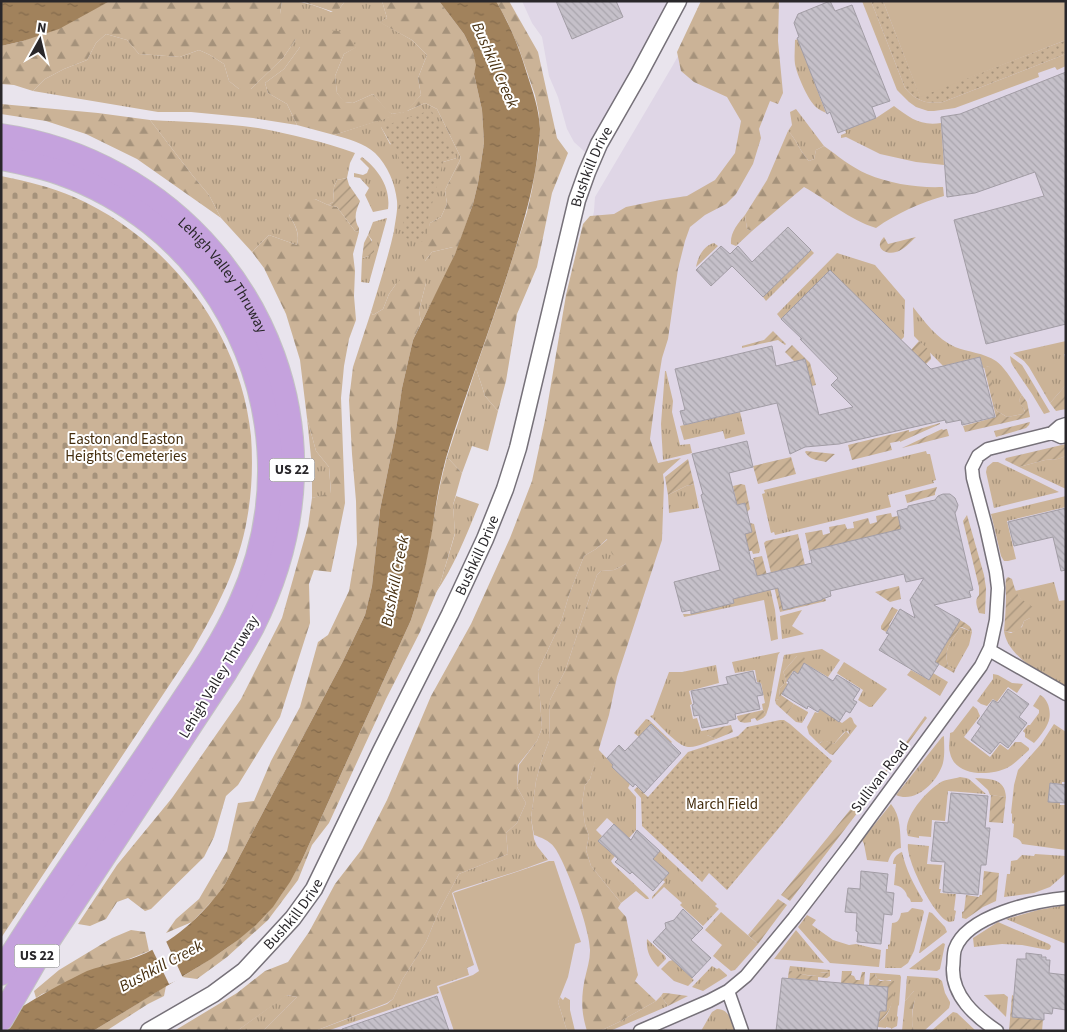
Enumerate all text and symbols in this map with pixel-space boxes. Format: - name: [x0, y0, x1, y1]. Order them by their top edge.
- north arrow: [15, 15, 65, 65]
- text: N: [36, 18, 48, 39]
- water label: Bushkill Creek: [466, 19, 524, 112]
- street label: Bushkill Drive: [565, 122, 617, 209]
- street label: Lehigh Valley Thruway: [173, 212, 273, 336]
- park label: Easton and Easton Heights Cemeteries: [65, 429, 187, 467]
- road number: US 22: [270, 458, 314, 482]
- street label: Bushkill Drive: [450, 512, 504, 599]
- water label: Bushkill Creek: [375, 533, 415, 628]
- street label: Lehigh Valley Thruway: [174, 612, 264, 742]
- street label: Sullivan Road: [846, 737, 914, 817]
- park label: March Field: [686, 794, 758, 815]
- street label: Bushkill Drive: [258, 875, 328, 954]
- water label: Bushkill Creek: [115, 935, 207, 997]
- road number: US 22: [15, 944, 60, 968]

